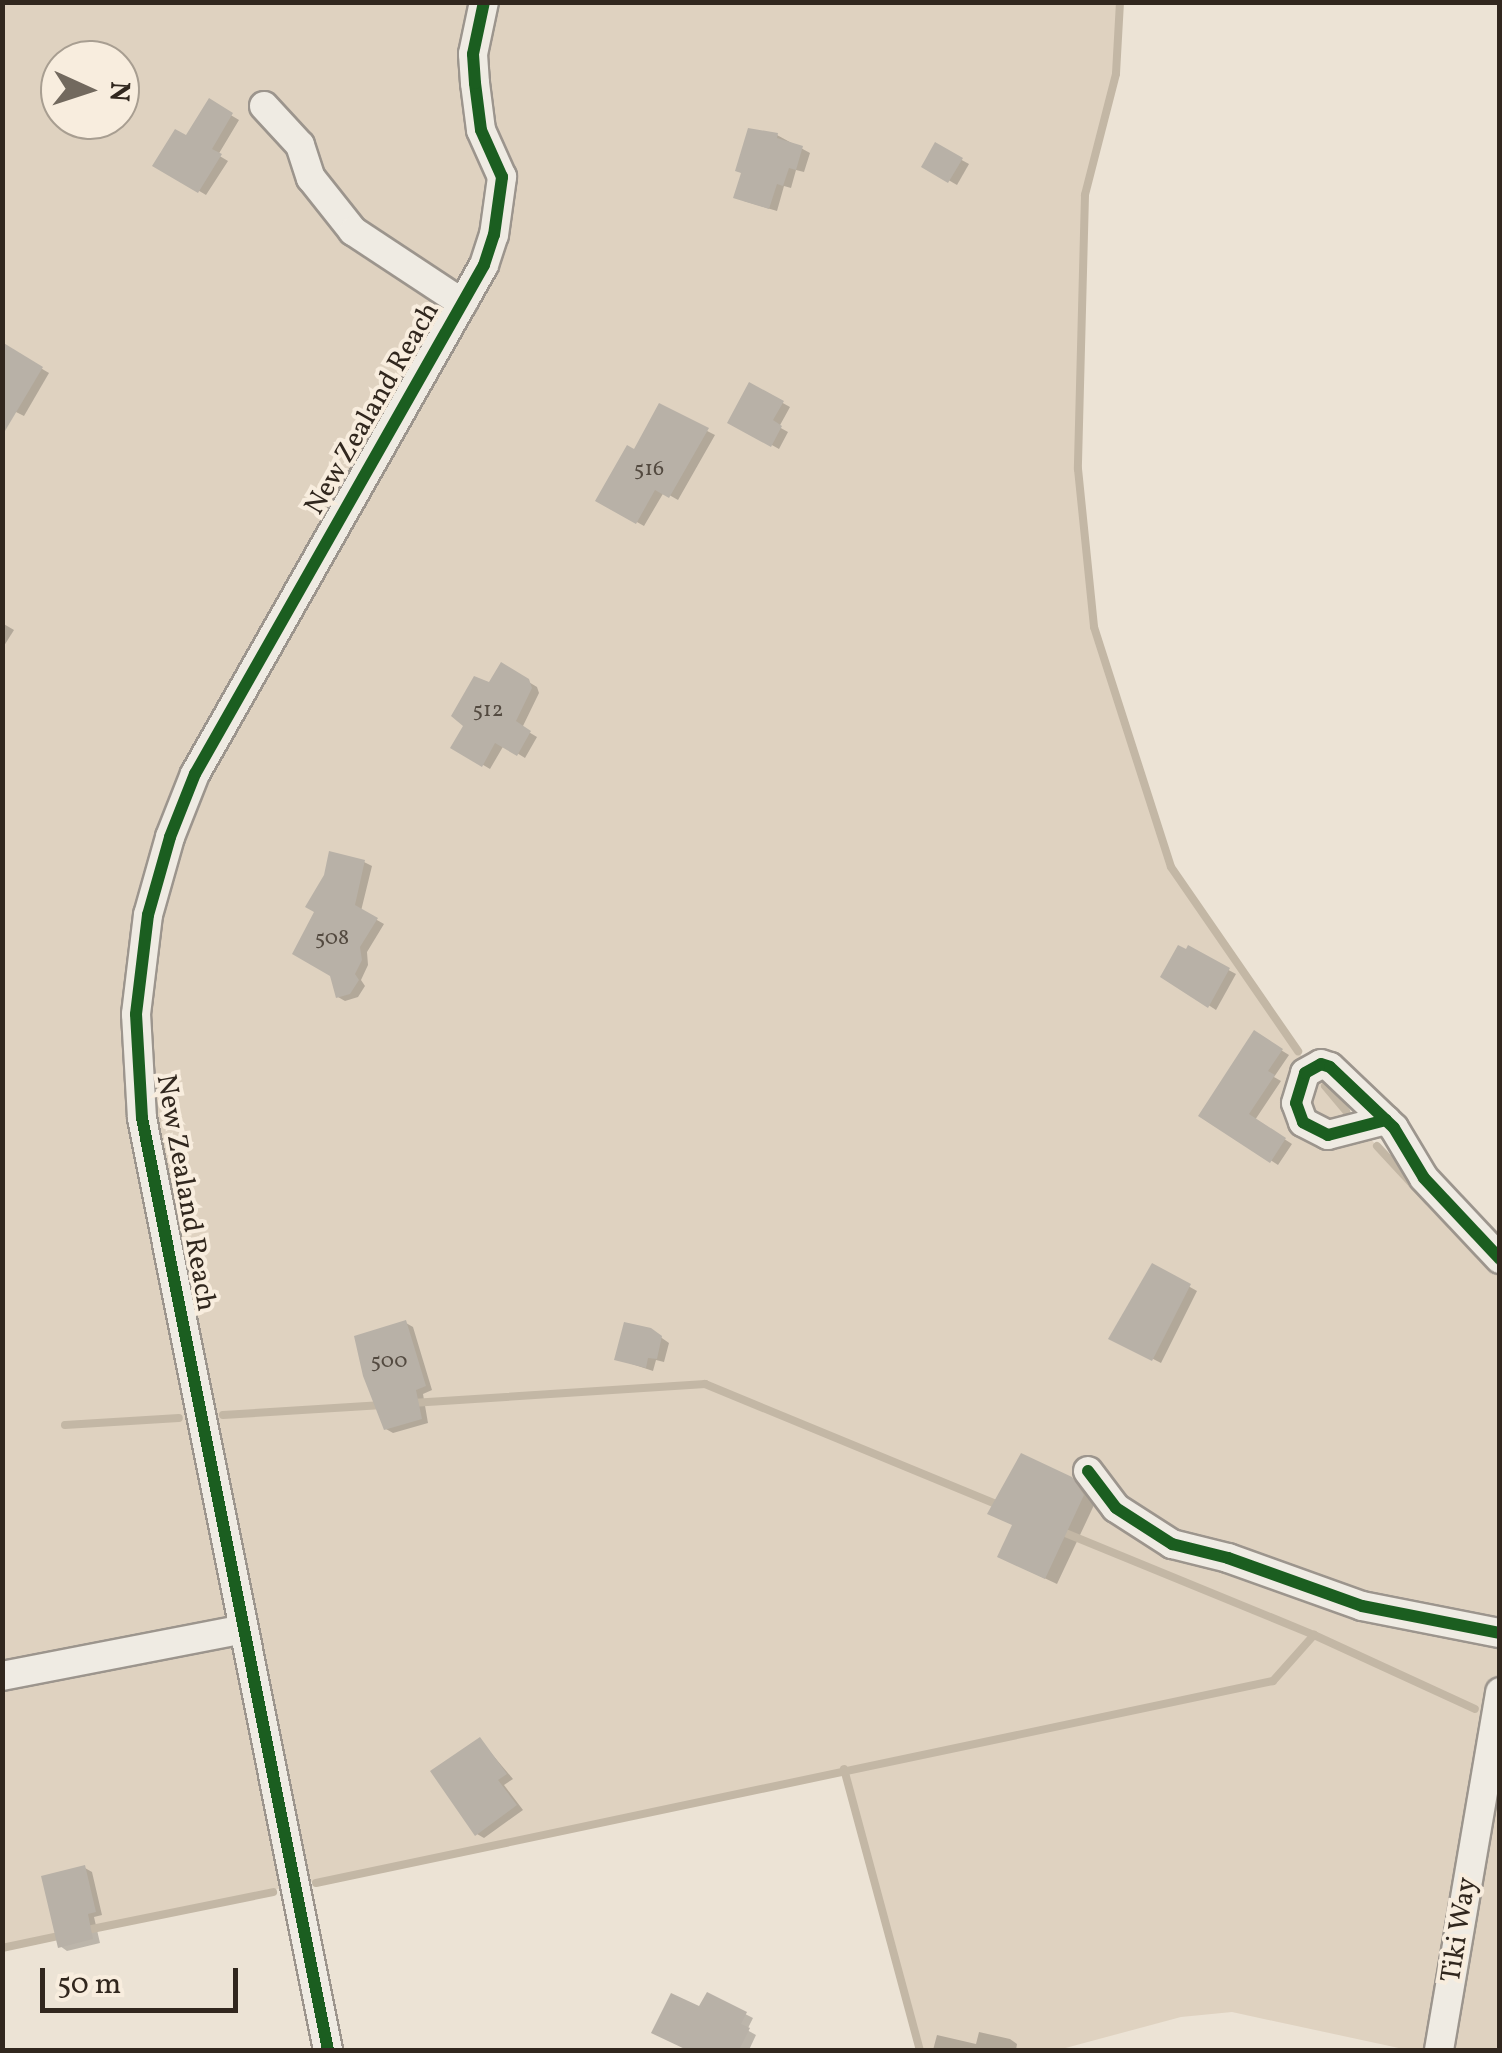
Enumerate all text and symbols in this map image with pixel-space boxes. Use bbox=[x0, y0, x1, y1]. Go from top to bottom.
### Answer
north arrow bbox=[40, 40, 140, 140]
text: N bbox=[98, 80, 138, 103]
street label: New Zealand Reach bbox=[298, 296, 448, 522]
house number: 516 bbox=[634, 457, 664, 483]
house number: 512 bbox=[473, 698, 503, 724]
house number: 508 bbox=[315, 926, 349, 952]
street label: New Zealand Reach bbox=[148, 1072, 222, 1314]
house number: 500 bbox=[370, 1349, 408, 1375]
street label: Tiki Way bbox=[1435, 1874, 1485, 1986]
scale bar bbox=[45, 1948, 242, 2010]
text: 50 m bbox=[57, 1964, 121, 2006]

